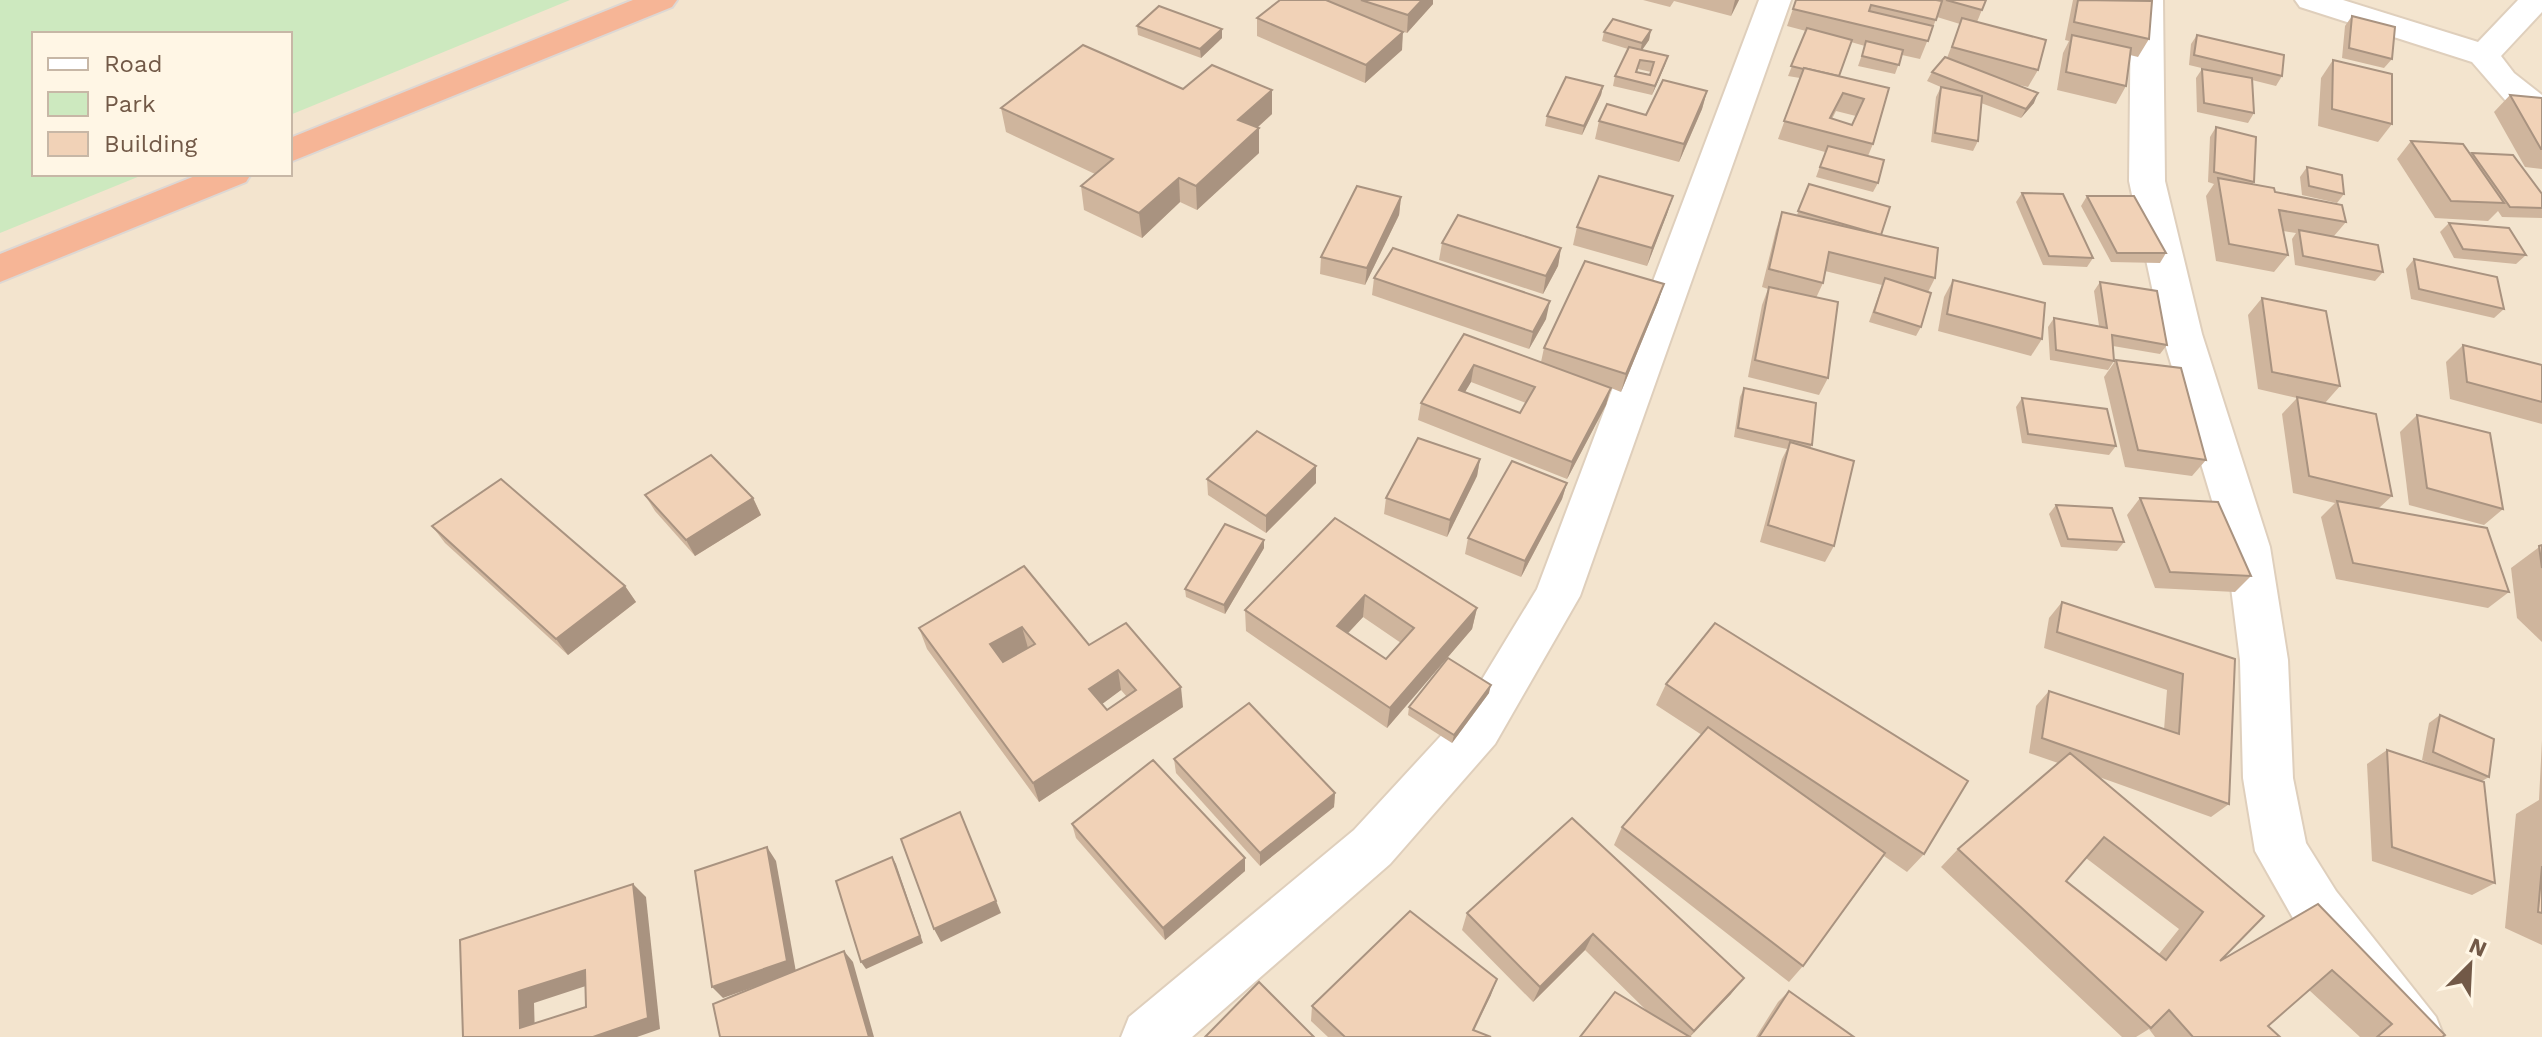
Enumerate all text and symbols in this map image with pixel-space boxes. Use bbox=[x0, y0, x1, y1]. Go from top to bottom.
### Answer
legend bbox=[32, 32, 292, 176]
text: Road bbox=[104, 50, 163, 78]
text: Park bbox=[104, 90, 156, 118]
text: Building bbox=[104, 130, 197, 158]
north arrow bbox=[2430, 925, 2510, 1005]
text: N bbox=[2465, 932, 2490, 962]

